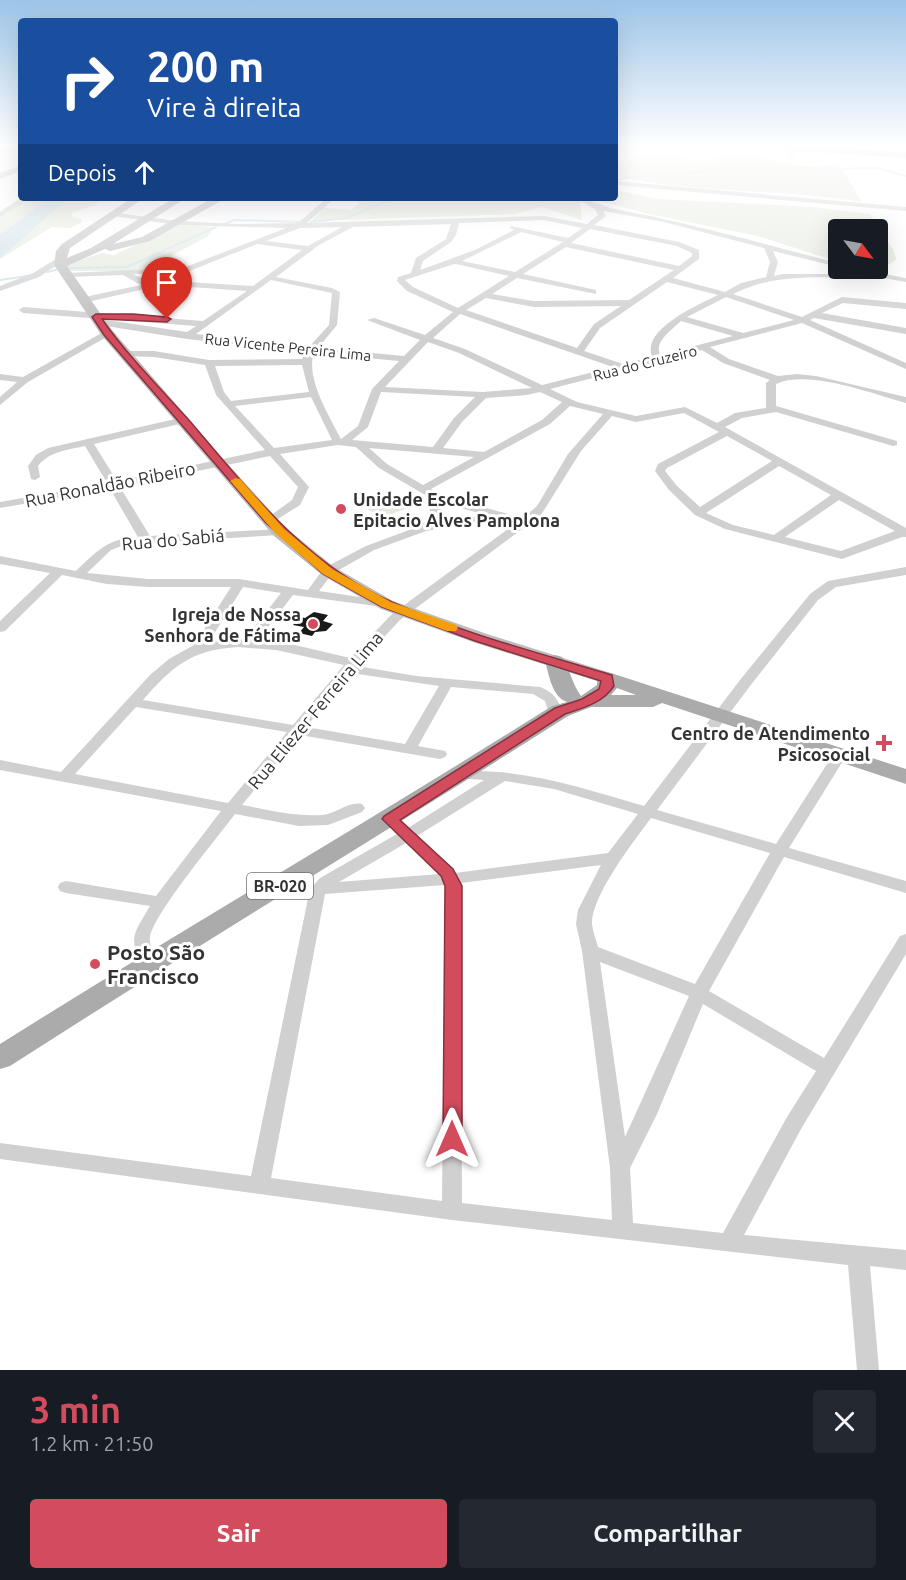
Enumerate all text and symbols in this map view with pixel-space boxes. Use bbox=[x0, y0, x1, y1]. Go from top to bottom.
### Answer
icon: right bbox=[48, 42, 126, 120]
text: 200 m bbox=[147, 43, 264, 90]
text: Vire à direita bbox=[147, 92, 301, 122]
icon: ahead bbox=[128, 156, 161, 189]
text: Depois bbox=[48, 160, 116, 185]
north arrow bbox=[828, 219, 888, 279]
map controls bbox=[828, 219, 888, 279]
pin bbox=[141, 257, 192, 319]
icon: arrive bbox=[150, 266, 183, 299]
street label: Rua Vicente Pereira Lima bbox=[204, 330, 372, 364]
street label: Rua do Cruzeiro bbox=[591, 342, 699, 384]
street label: Rua Ronaldão Ribeiro bbox=[23, 458, 197, 510]
place label: Unidade Escolar Epitacio Alves Pamplona bbox=[353, 489, 560, 530]
marker: Unidade Escolar Epitacio Alves Pamplona bbox=[334, 502, 348, 516]
street label: Rua do Sabiá bbox=[121, 525, 225, 553]
place label: Igreja de Nossa Senhora de Fátima bbox=[144, 604, 301, 645]
marker: Igreja de Nossa Senhora de Fátima bbox=[306, 617, 320, 631]
street label: Rua Eliezer Ferreira Lima bbox=[243, 627, 387, 793]
place label: Centro de Atendimento Psicosocial bbox=[671, 723, 871, 764]
marker: Centro de Atendimento Psicosocial bbox=[875, 734, 893, 752]
road number: BR-020 bbox=[247, 873, 313, 899]
place label: Posto São Francisco bbox=[107, 940, 205, 988]
marker: Posto São Francisco bbox=[88, 957, 102, 971]
position arrow bbox=[420, 1107, 484, 1171]
text: 3 min bbox=[30, 1389, 121, 1430]
button: close bbox=[813, 1390, 876, 1453]
text: 1.2 km · 21:50 bbox=[30, 1432, 154, 1455]
button: Sair bbox=[30, 1499, 447, 1568]
button: Compartilhar bbox=[459, 1499, 876, 1568]

